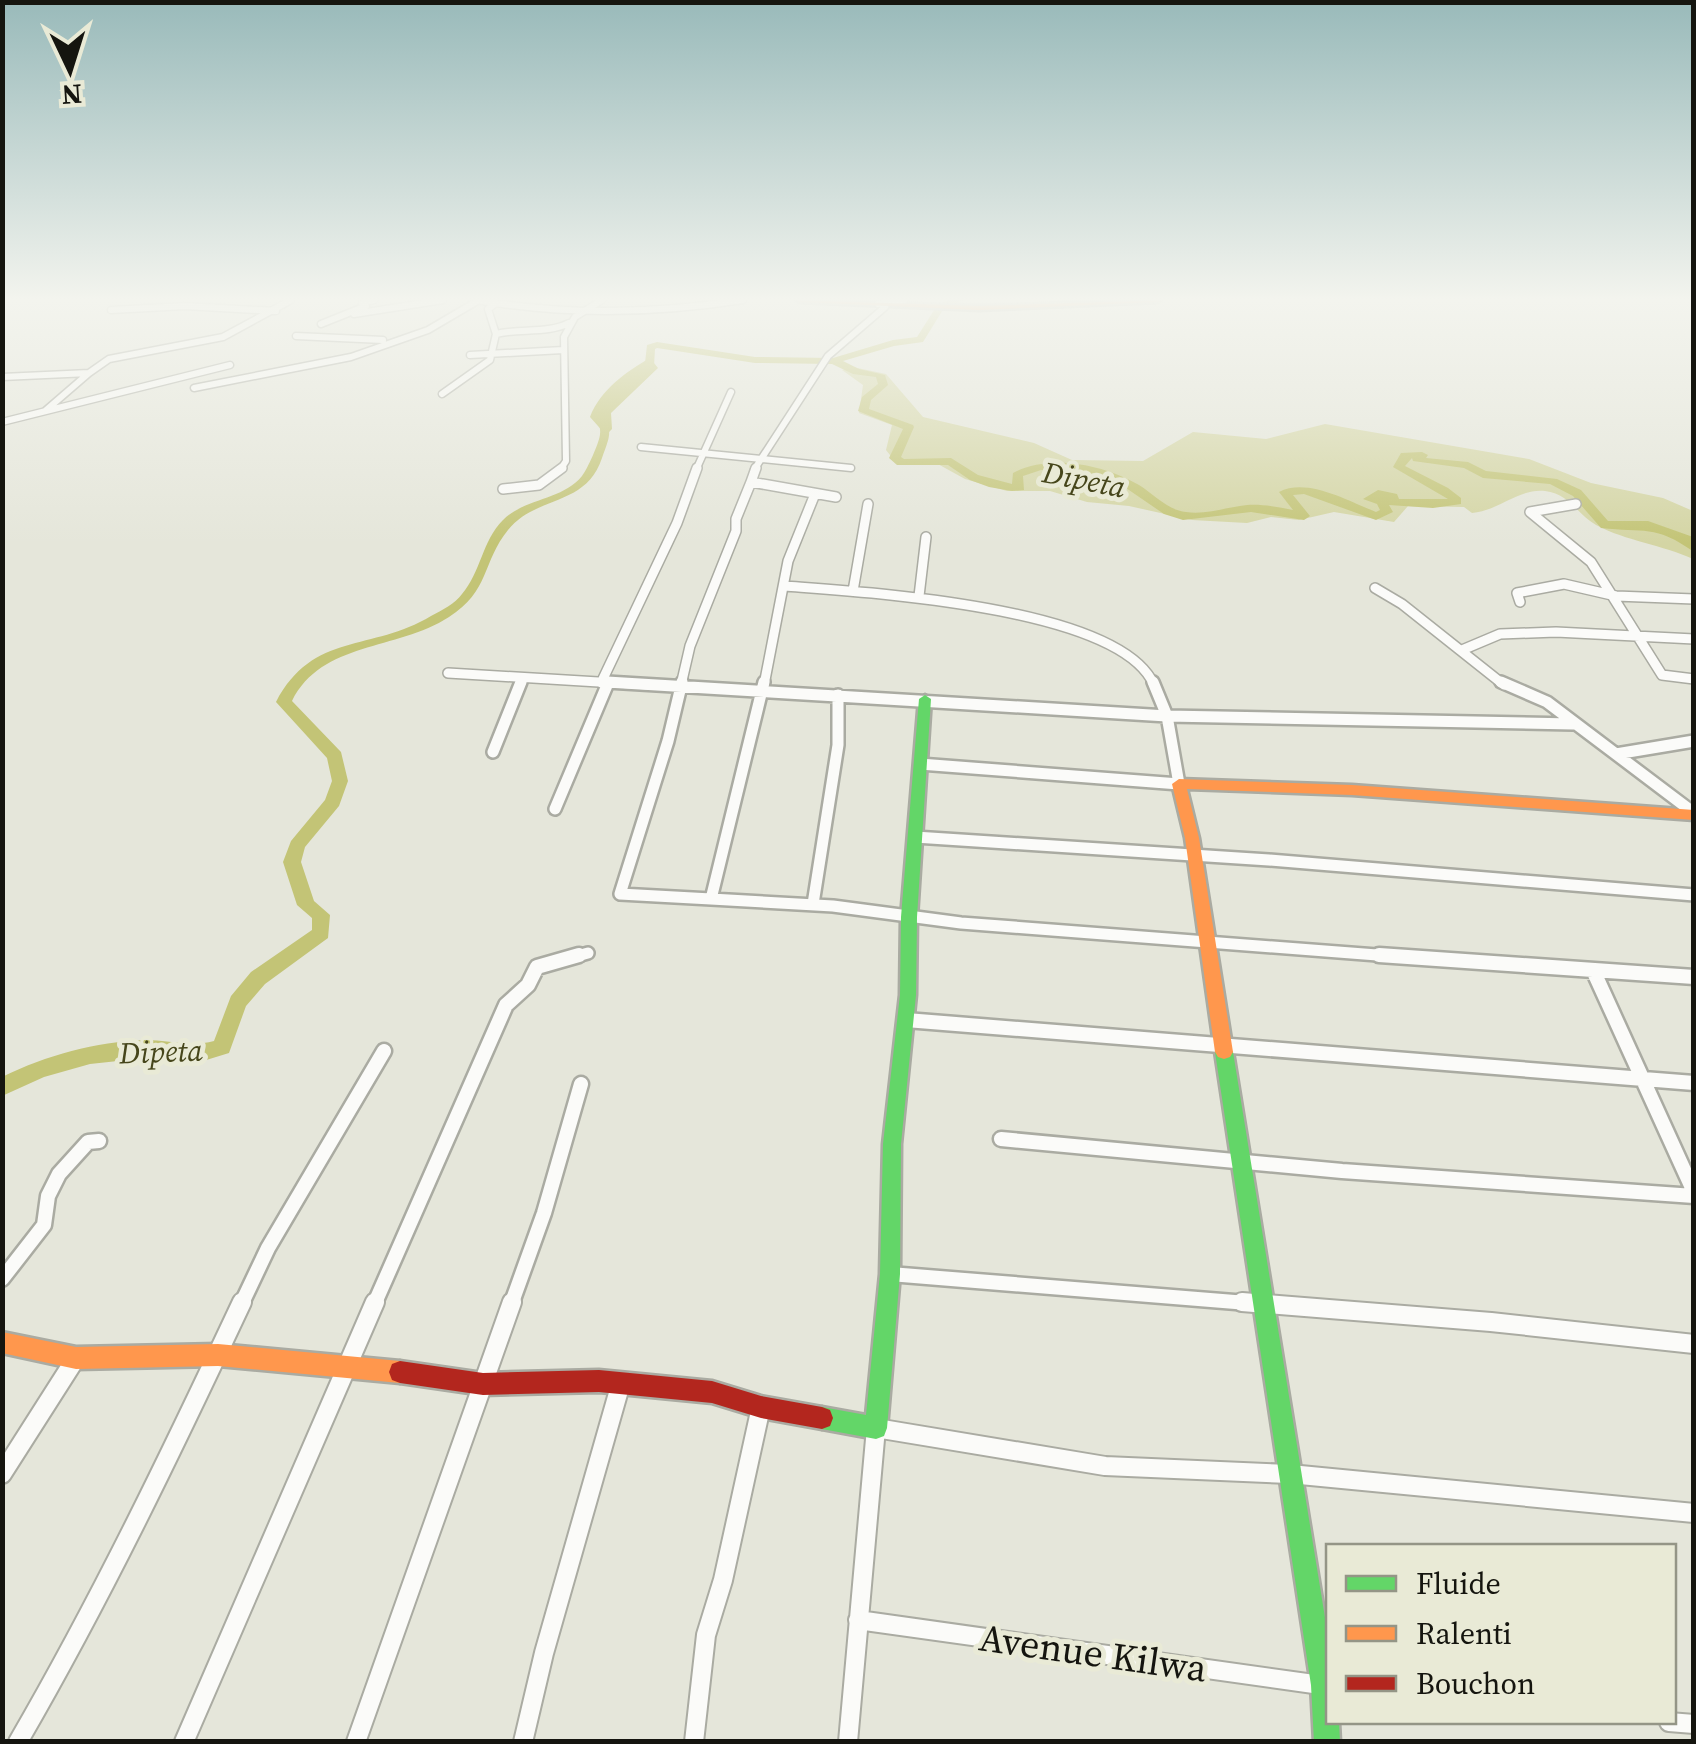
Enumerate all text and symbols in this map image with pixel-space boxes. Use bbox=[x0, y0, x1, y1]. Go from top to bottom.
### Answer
north arrow bbox=[20, 20, 120, 120]
text: N bbox=[60, 75, 83, 115]
water label: Dipeta bbox=[1038, 451, 1129, 508]
water label: Dipeta bbox=[117, 1030, 204, 1073]
legend bbox=[1326, 1544, 1676, 1724]
text: Fluide bbox=[1416, 1563, 1501, 1604]
street label: Avenue Kilwa bbox=[976, 1611, 1211, 1695]
text: Ralenti bbox=[1416, 1613, 1512, 1654]
text: Bouchon bbox=[1416, 1663, 1535, 1704]

